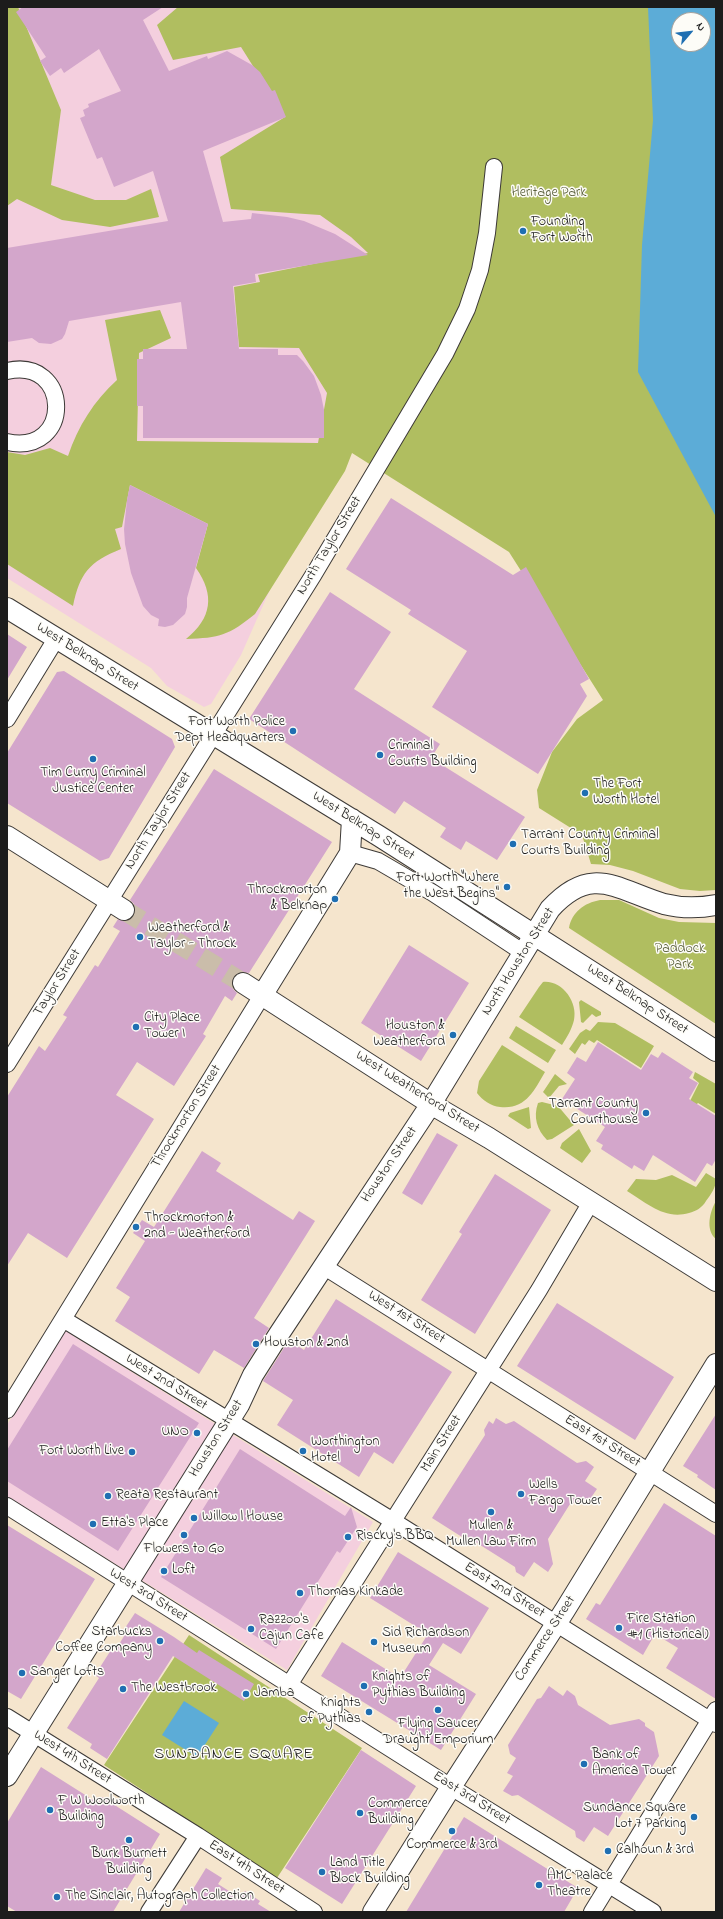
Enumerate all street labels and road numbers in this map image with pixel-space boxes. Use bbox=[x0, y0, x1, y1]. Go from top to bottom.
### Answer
street label: North Taylor Street bbox=[294, 494, 366, 598]
street label: West Belknap Street bbox=[33, 620, 141, 696]
street label: North Taylor Street bbox=[122, 769, 196, 873]
street label: West Belknap Street bbox=[309, 789, 417, 865]
street label: North Houston Street bbox=[479, 905, 559, 1019]
street label: Taylor Street bbox=[31, 946, 85, 1020]
street label: West Belknap Street bbox=[583, 961, 691, 1039]
street label: West Weatherford Street bbox=[352, 1048, 482, 1138]
street label: Throckmorton Street bbox=[148, 1062, 226, 1172]
street label: Houston Street bbox=[358, 1124, 422, 1206]
street label: West 1st Street bbox=[364, 1288, 448, 1348]
street label: West 2nd Street bbox=[122, 1351, 210, 1415]
street label: Houston Street bbox=[187, 1397, 247, 1481]
street label: Main Street bbox=[418, 1412, 466, 1476]
street label: East 1st Street bbox=[561, 1412, 643, 1472]
street label: East 2nd Street bbox=[461, 1560, 547, 1622]
street label: West 3rd Street bbox=[106, 1565, 190, 1627]
street label: Commerce Street bbox=[512, 1593, 580, 1685]
street label: West 4th Street bbox=[30, 1727, 114, 1789]
street label: East 3rd Street bbox=[429, 1769, 513, 1829]
street label: East 4th Street bbox=[205, 1837, 287, 1899]

